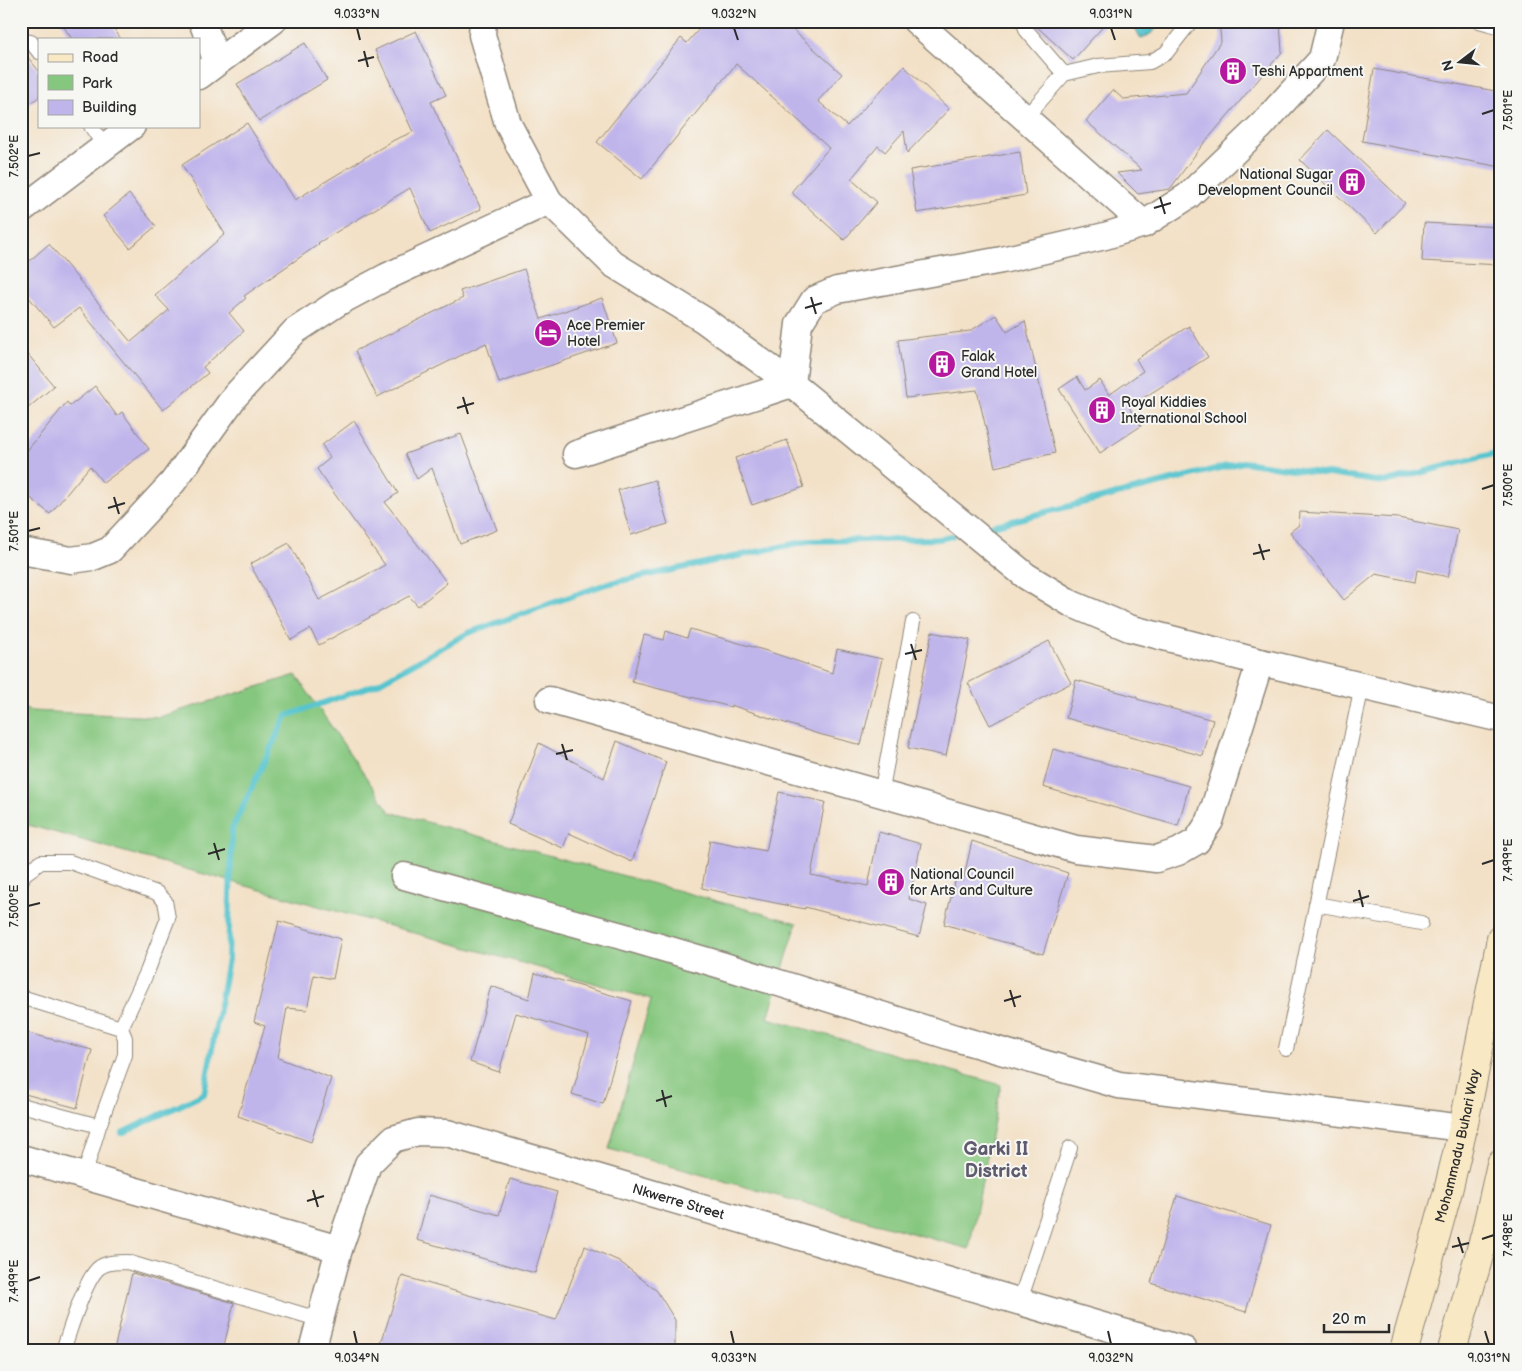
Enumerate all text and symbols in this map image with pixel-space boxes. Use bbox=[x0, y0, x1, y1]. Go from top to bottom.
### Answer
text: 9.033°N bbox=[334, 7, 380, 22]
text: 9.032°N bbox=[712, 7, 756, 22]
text: 9.031°N bbox=[1090, 7, 1132, 22]
legend bbox=[38, 38, 200, 128]
north arrow bbox=[1434, 38, 1484, 88]
text: Road bbox=[82, 48, 118, 67]
building icon: Teshi Appartment bbox=[1218, 56, 1248, 86]
text: N bbox=[1438, 58, 1458, 73]
place label: Teshi Appartment bbox=[1252, 63, 1364, 80]
text: Park bbox=[82, 74, 113, 93]
text: 7.501°E bbox=[1501, 90, 1516, 130]
text: Building bbox=[82, 98, 137, 117]
text: 7.502°E bbox=[7, 135, 22, 177]
place label: National Sugar Development Council bbox=[1198, 166, 1334, 199]
building icon: National Sugar Development Council bbox=[1337, 167, 1367, 197]
place label: Ace Premier Hotel bbox=[567, 317, 646, 350]
hotel icon: Ace Premier Hotel bbox=[533, 318, 563, 348]
place label: Falak Grand Hotel bbox=[961, 348, 1037, 381]
building icon: Falak Grand Hotel bbox=[927, 349, 957, 379]
place label: Royal Kiddies International School bbox=[1121, 394, 1247, 427]
building icon: Royal Kiddies International School bbox=[1087, 395, 1117, 425]
text: 7.500°E bbox=[1501, 464, 1516, 506]
text: 7.501°E bbox=[7, 511, 22, 551]
text: 7.499°E bbox=[1501, 838, 1516, 881]
place label: National Council for Arts and Culture bbox=[910, 866, 1033, 899]
building icon: National Council for Arts and Culture bbox=[876, 867, 906, 897]
text: 7.500°E bbox=[7, 885, 22, 927]
street label: Mohammadu Buhari Way bbox=[1431, 1067, 1483, 1225]
district label: Garki II District bbox=[963, 1138, 1029, 1183]
street label: Nkwerre Street bbox=[630, 1180, 727, 1223]
text: 7.498°E bbox=[1501, 1213, 1516, 1256]
text: 7.499°E bbox=[7, 1259, 22, 1302]
scale bar bbox=[1324, 1301, 1390, 1333]
text: 20 m bbox=[1332, 1310, 1366, 1329]
text: 9.034°N bbox=[334, 1351, 380, 1366]
text: 9.033°N bbox=[711, 1351, 757, 1366]
text: 9.032°N bbox=[1089, 1351, 1133, 1366]
text: 9.031°N bbox=[1468, 1351, 1510, 1366]

